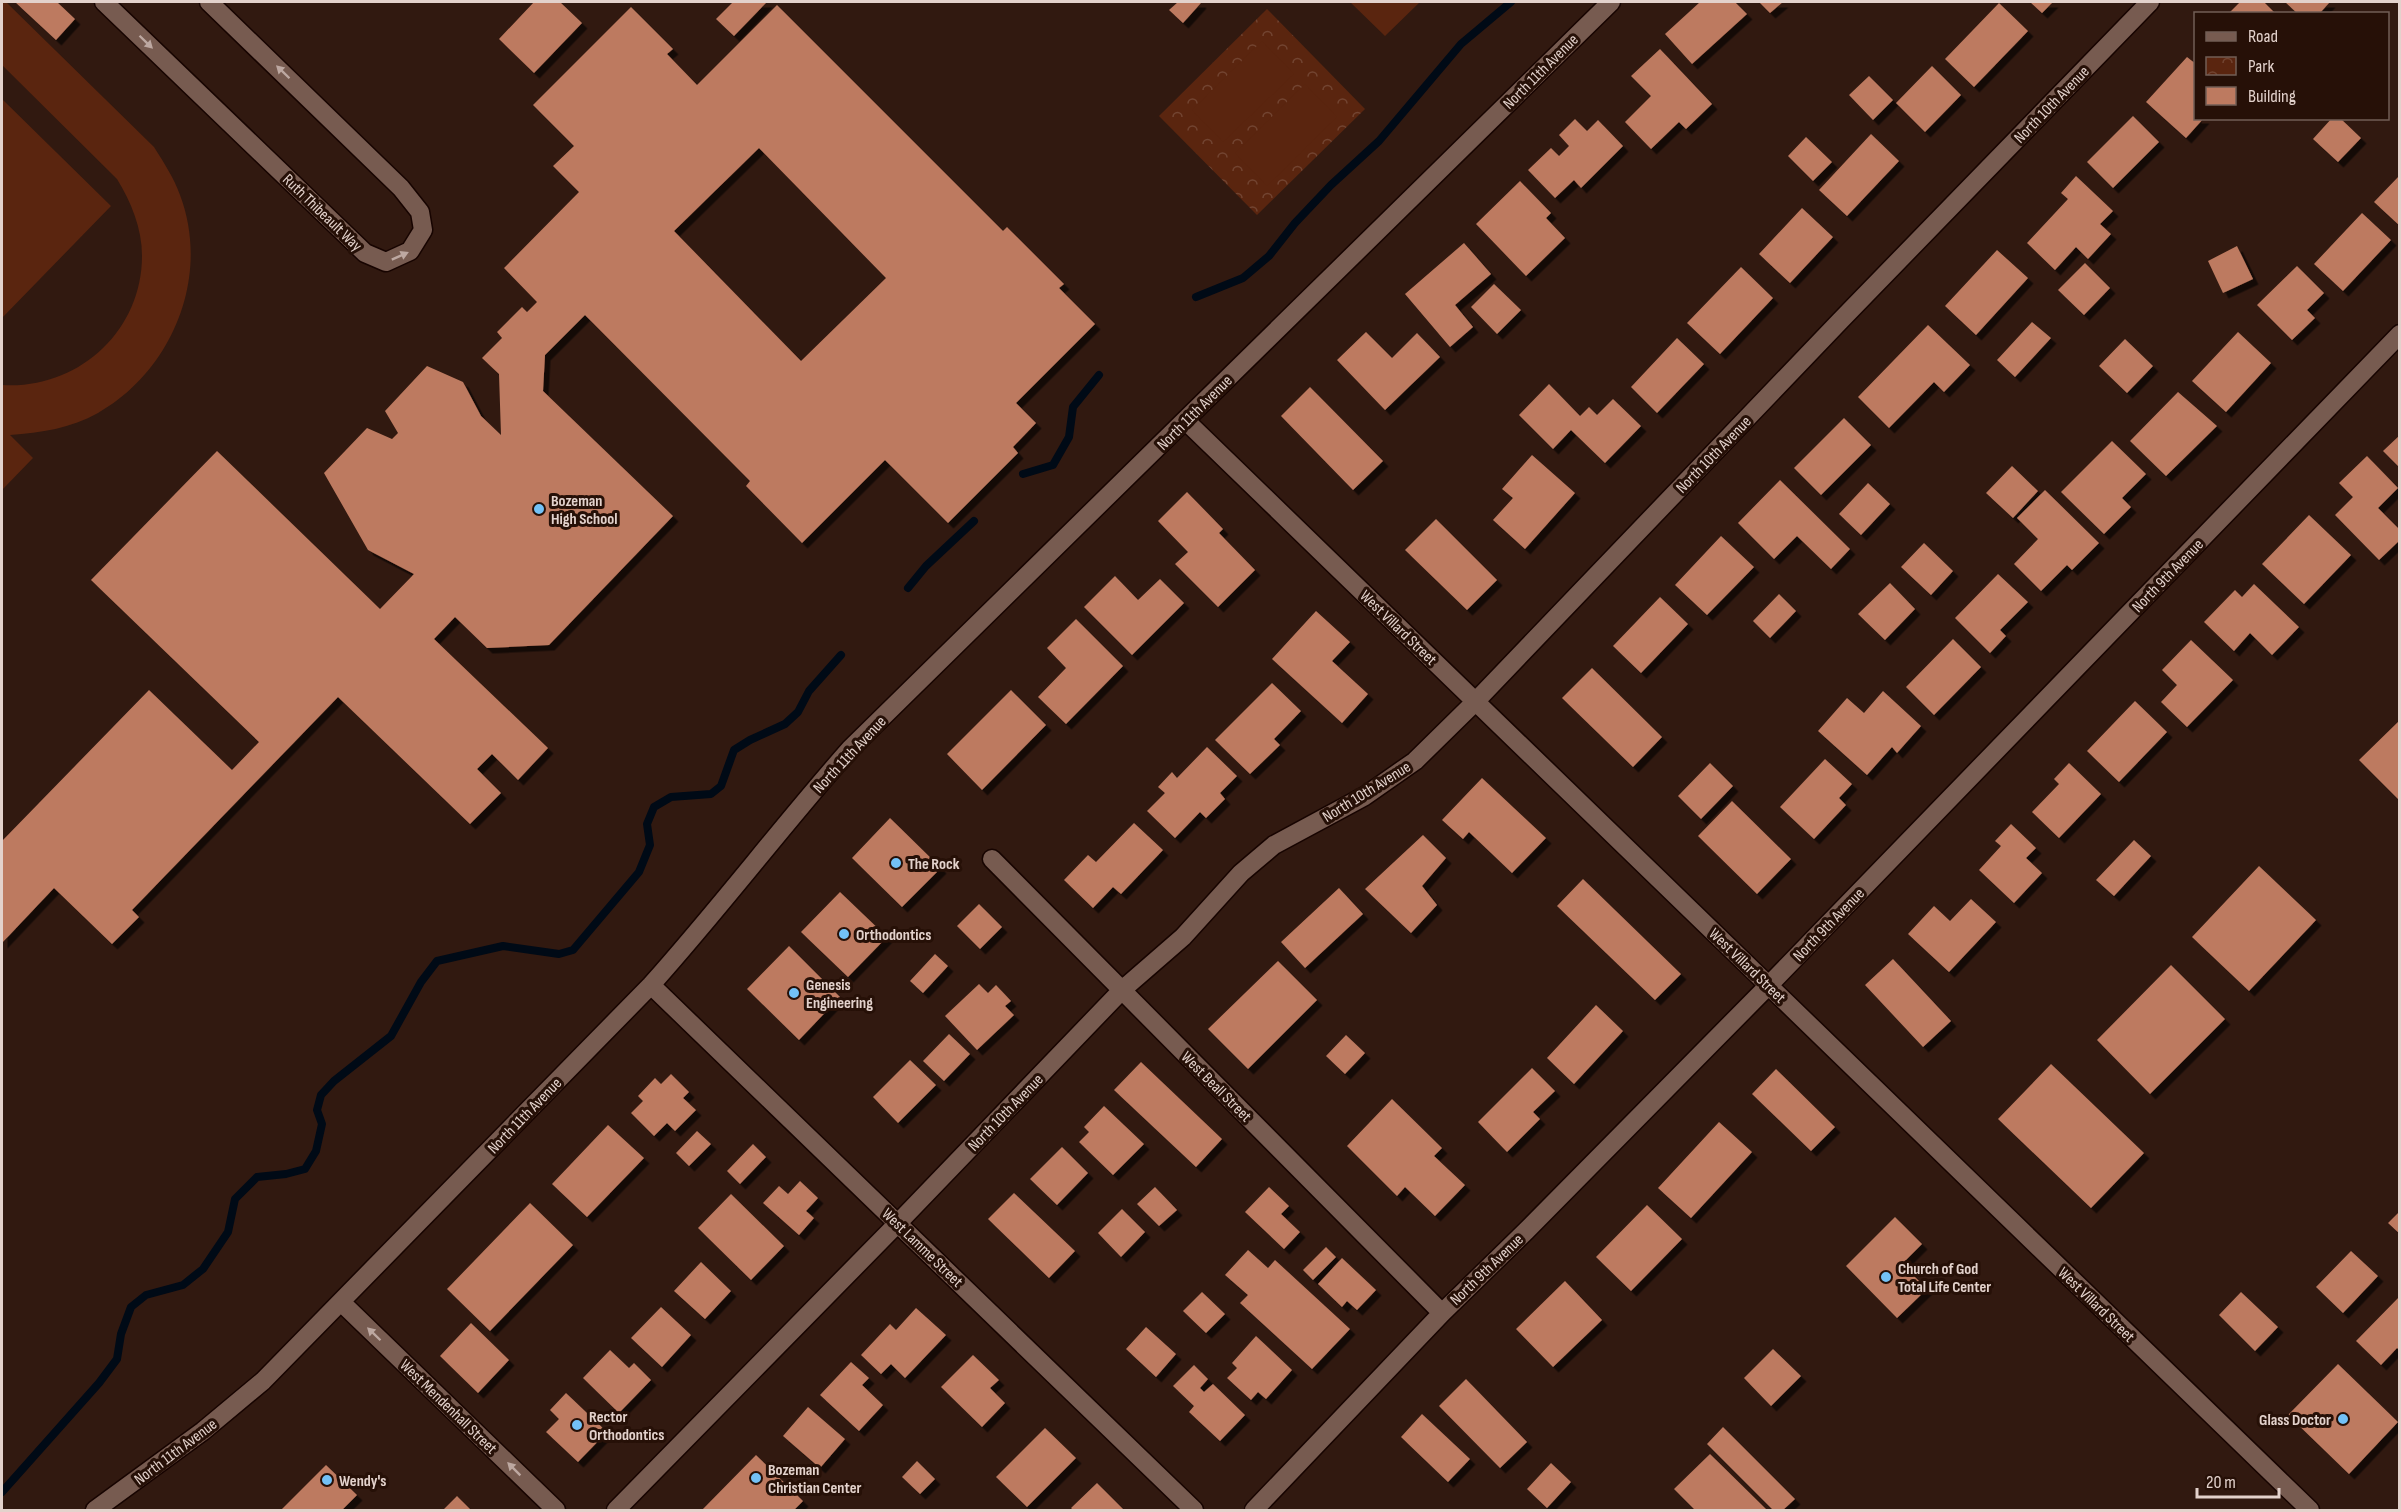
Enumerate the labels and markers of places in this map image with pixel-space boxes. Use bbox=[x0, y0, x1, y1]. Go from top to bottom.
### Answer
place label: Bozeman High School bbox=[551, 492, 617, 529]
marker: Bozeman High School bbox=[532, 502, 546, 516]
place label: The Rock bbox=[908, 855, 960, 874]
marker: The Rock bbox=[889, 856, 903, 870]
place label: Orthodontics bbox=[856, 926, 931, 945]
marker: Orthodontics bbox=[837, 927, 851, 941]
place label: Genesis Engineering bbox=[806, 976, 873, 1013]
marker: Genesis Engineering bbox=[787, 986, 801, 1000]
place label: Church of God Total Life Center bbox=[1898, 1260, 1991, 1297]
marker: Church of God Total Life Center bbox=[1879, 1270, 1893, 1284]
place label: Rector Orthodontics bbox=[589, 1408, 664, 1445]
place label: Glass Doctor bbox=[2259, 1411, 2331, 1430]
marker: Glass Doctor bbox=[2336, 1412, 2350, 1426]
marker: Rector Orthodontics bbox=[570, 1418, 584, 1432]
place label: Bozeman Christian Center bbox=[768, 1461, 862, 1498]
marker: Bozeman Christian Center bbox=[749, 1471, 763, 1485]
place label: Wendy's bbox=[339, 1472, 386, 1491]
marker: Wendy's bbox=[320, 1473, 334, 1487]

